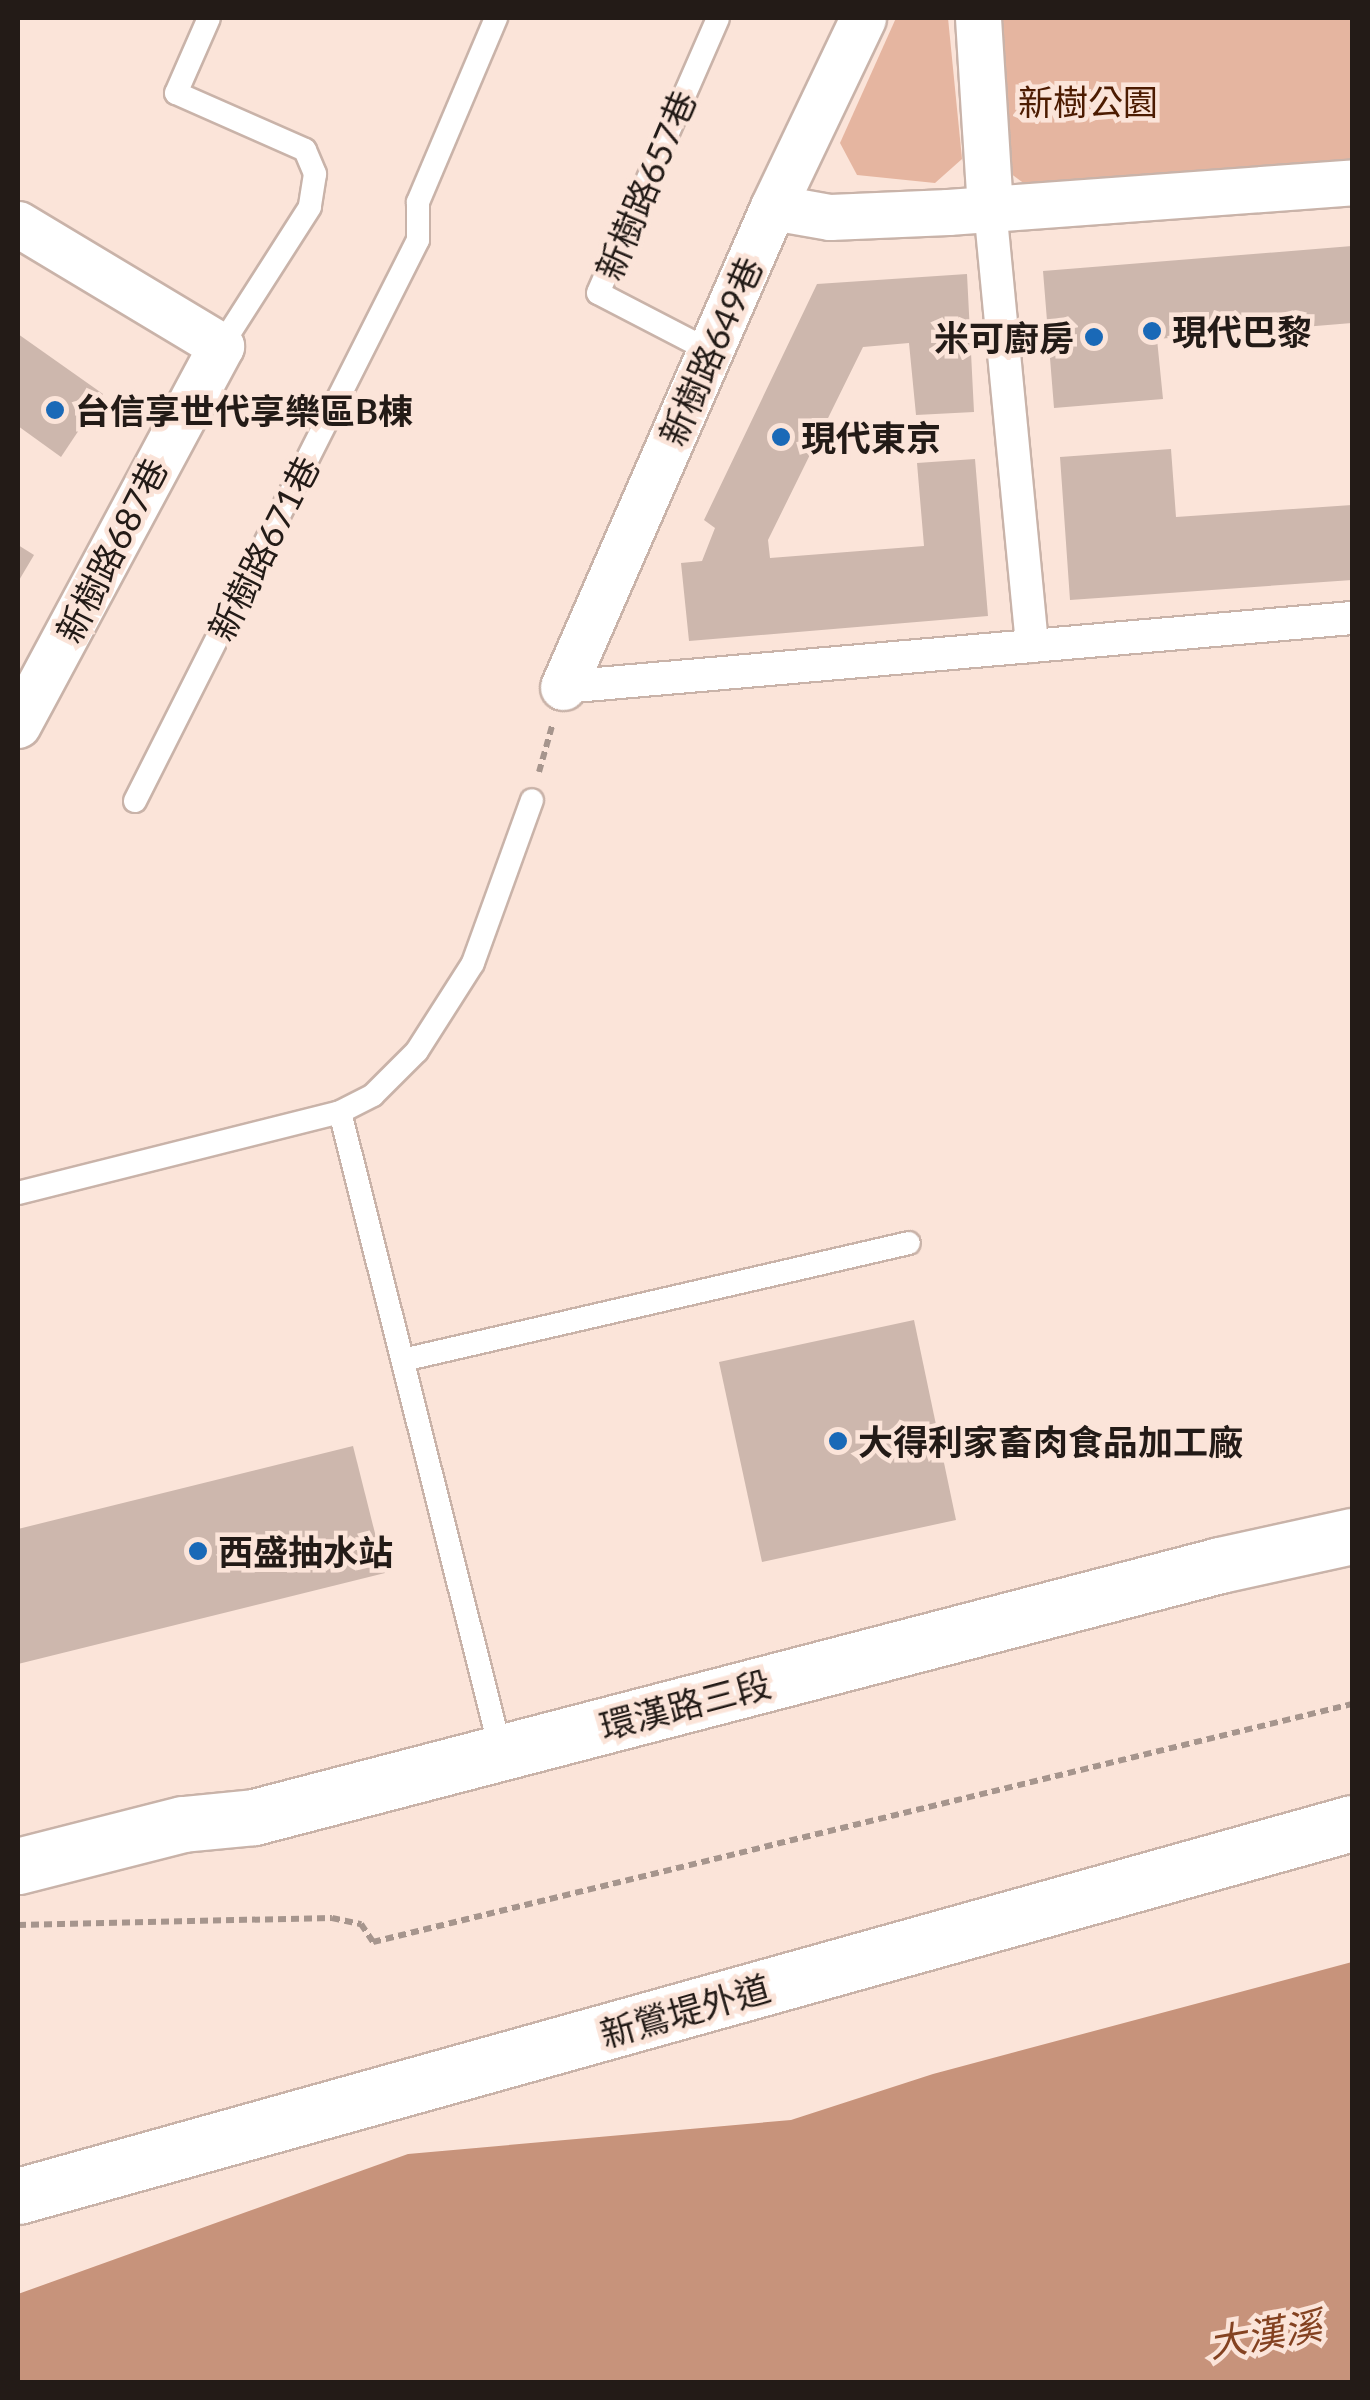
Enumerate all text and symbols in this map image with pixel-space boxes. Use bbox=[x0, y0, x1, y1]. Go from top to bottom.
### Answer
park label: 新樹公園 bbox=[1018, 80, 1158, 122]
street label: 新樹路657巷 bbox=[586, 84, 704, 286]
street label: 新樹路649巷 bbox=[650, 251, 770, 451]
place label: 現代巴黎 bbox=[1172, 310, 1312, 352]
place label: 米可廚房 bbox=[934, 316, 1074, 358]
marker: 現代巴黎 bbox=[1141, 320, 1163, 342]
marker: 米可廚房 bbox=[1083, 326, 1105, 348]
place label: 台信享世代享樂區B棟 bbox=[75, 389, 413, 431]
marker: 台信享世代享樂區B棟 bbox=[44, 399, 66, 421]
place label: 現代東京 bbox=[801, 416, 941, 458]
marker: 現代東京 bbox=[770, 426, 792, 448]
street label: 新樹路671巷 bbox=[199, 449, 327, 647]
street label: 新樹路687巷 bbox=[47, 451, 175, 649]
place label: 大得利家畜肉食品加工廠 bbox=[858, 1420, 1243, 1462]
marker: 大得利家畜肉食品加工廠 bbox=[827, 1430, 849, 1452]
place label: 西盛抽水站 bbox=[218, 1530, 393, 1572]
marker: 西盛抽水站 bbox=[187, 1540, 209, 1562]
street label: 環漢路三段 bbox=[595, 1661, 775, 1747]
street label: 新鶯堤外道 bbox=[595, 1966, 775, 2054]
water label: 大漢溪 bbox=[1205, 2302, 1325, 2366]

